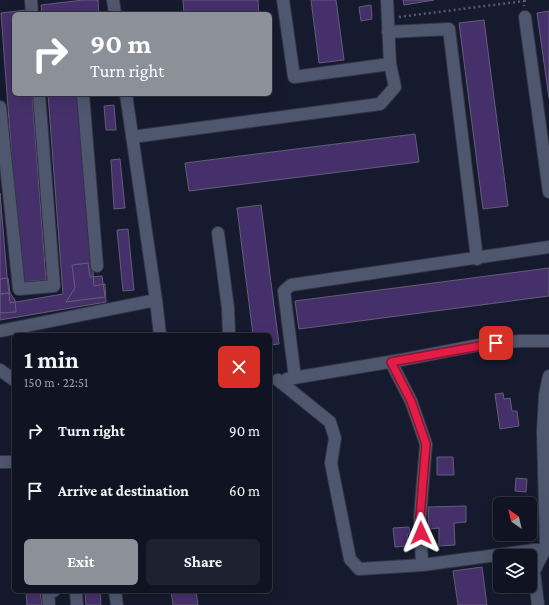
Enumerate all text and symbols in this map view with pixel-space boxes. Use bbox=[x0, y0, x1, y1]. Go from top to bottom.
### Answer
icon: right bbox=[24, 28, 76, 80]
text: 90 m bbox=[90, 28, 151, 59]
text: Turn right bbox=[90, 61, 164, 81]
pin bbox=[479, 326, 513, 360]
icon: arrive bbox=[485, 332, 507, 354]
text: 1 min bbox=[24, 346, 79, 373]
button: close bbox=[218, 346, 260, 388]
text: 150 m · 22:51 bbox=[24, 375, 88, 390]
icon: right bbox=[24, 420, 46, 442]
text: Turn right bbox=[58, 423, 125, 439]
text: 90 m bbox=[229, 423, 260, 439]
icon: arrive bbox=[24, 480, 46, 502]
text: Arrive at destination bbox=[58, 483, 189, 499]
text: 60 m bbox=[229, 483, 260, 499]
north arrow bbox=[493, 497, 537, 541]
map controls bbox=[493, 497, 537, 593]
position arrow bbox=[400, 512, 442, 554]
button: Exit bbox=[24, 539, 138, 585]
button: Share bbox=[146, 539, 260, 585]
button: layers bbox=[493, 549, 537, 593]

